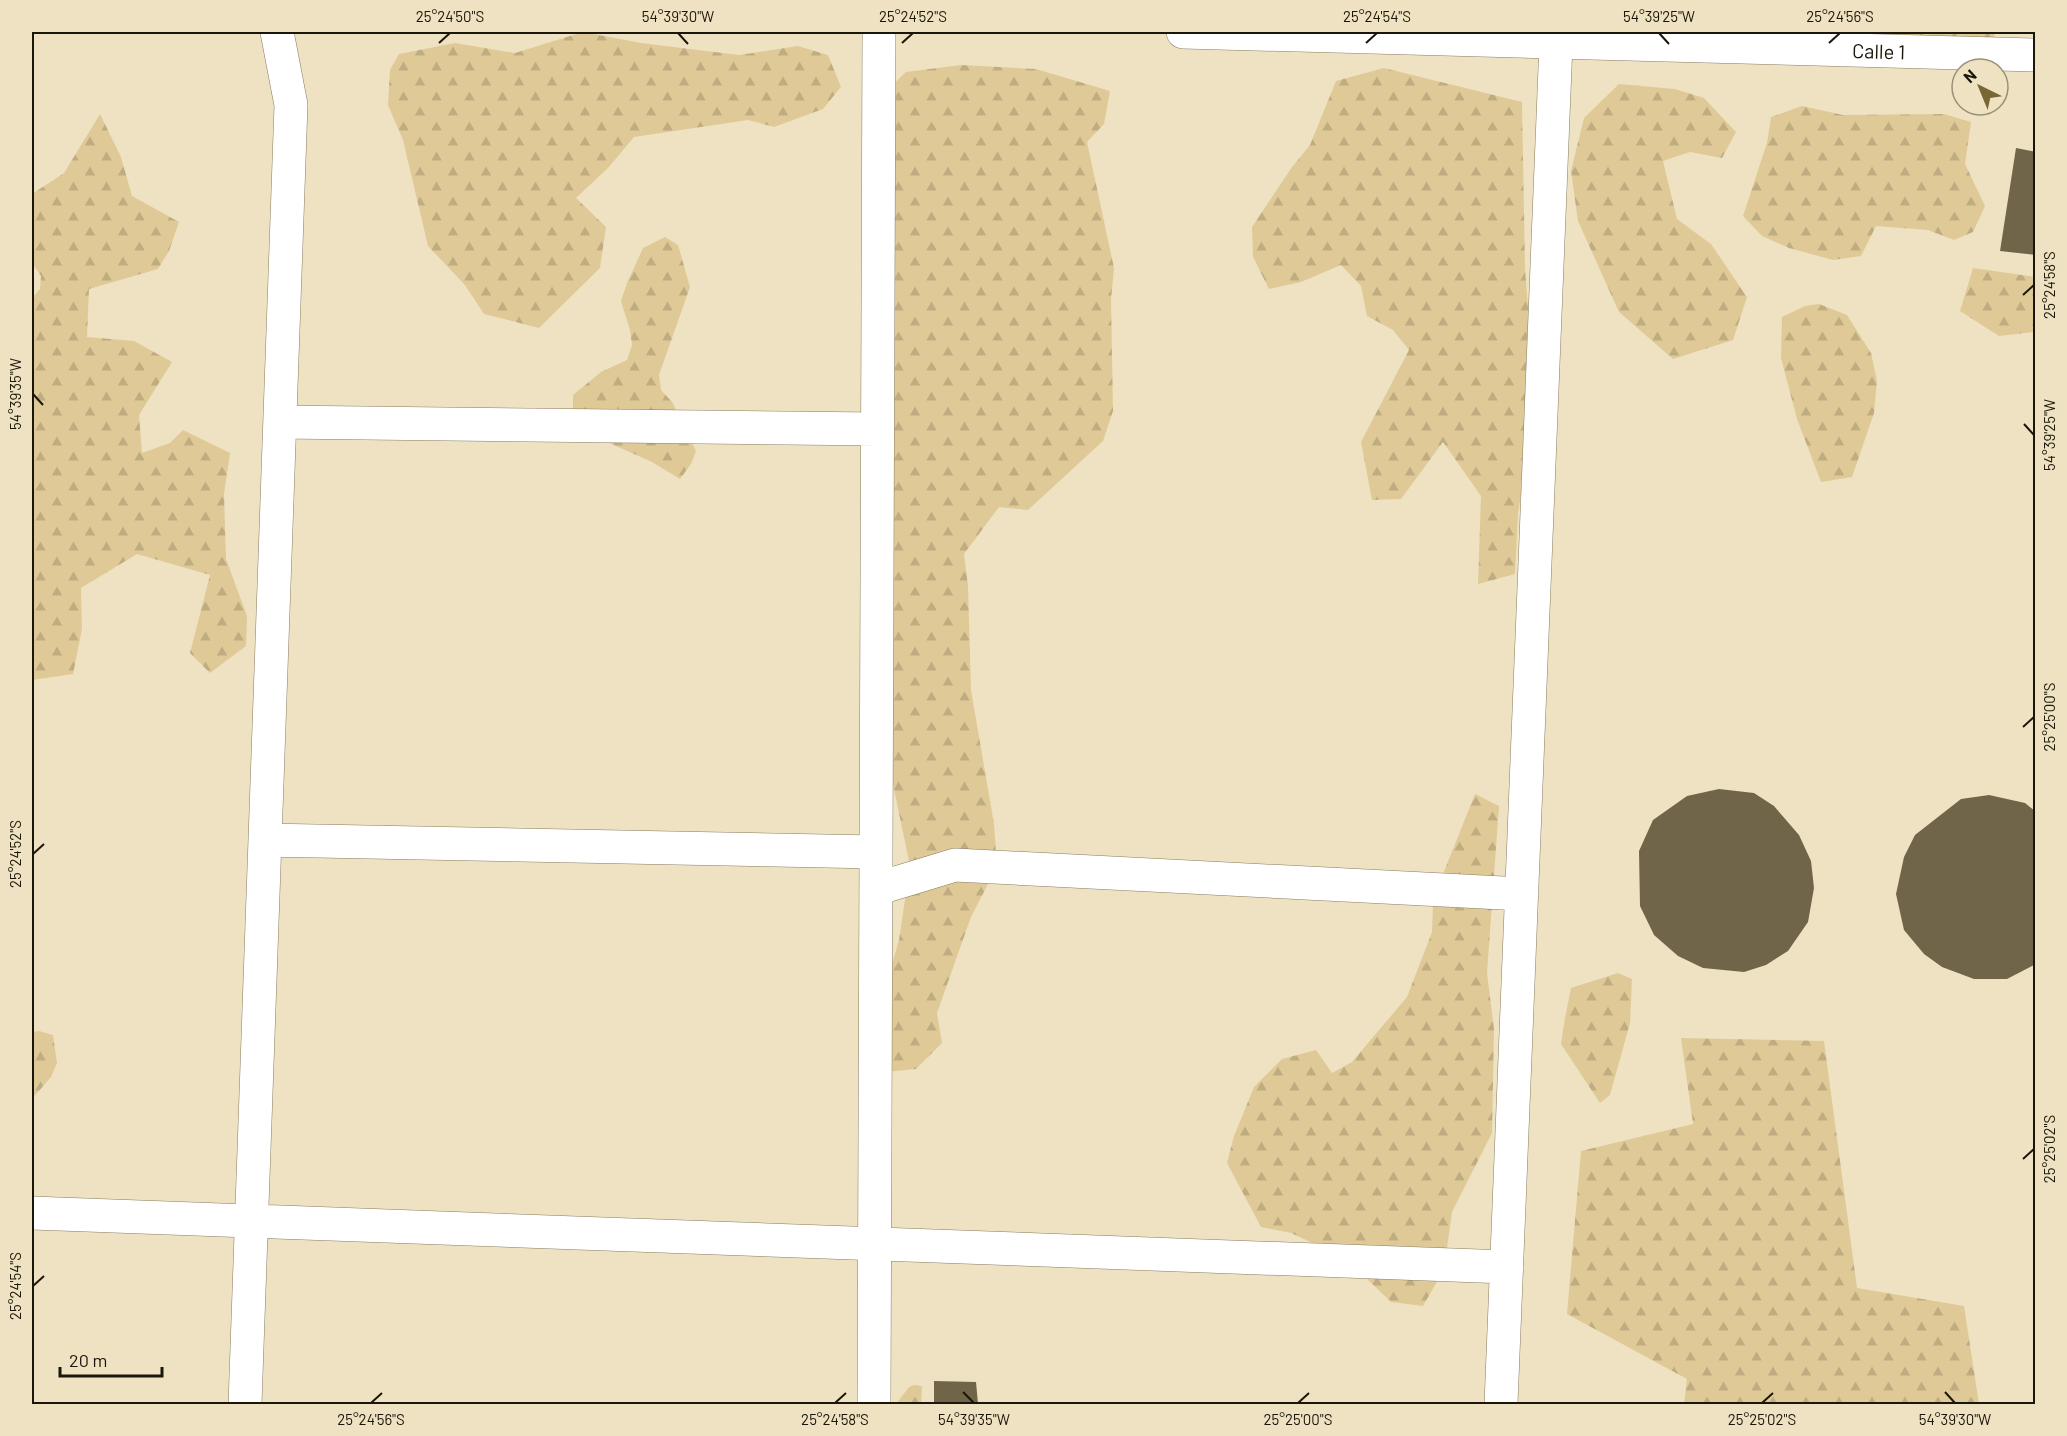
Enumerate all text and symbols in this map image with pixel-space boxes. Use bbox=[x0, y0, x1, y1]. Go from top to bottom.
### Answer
text: 25°24'50"S bbox=[416, 7, 484, 25]
text: 54°39'30"W bbox=[642, 7, 714, 25]
text: 25°24'52"S bbox=[879, 7, 947, 25]
text: 25°24'54"S bbox=[1343, 7, 1411, 25]
text: 54°39'25"W bbox=[1623, 7, 1695, 25]
text: 25°24'56"S bbox=[1806, 7, 1874, 25]
street label: Calle 1 bbox=[1852, 38, 1906, 63]
north arrow bbox=[1950, 57, 2010, 117]
text: N bbox=[1959, 65, 1980, 86]
text: 25°24'58"S bbox=[2040, 251, 2058, 319]
text: 54°39'35"W bbox=[6, 358, 24, 430]
text: 54°39'25"W bbox=[2040, 399, 2058, 471]
text: 25°25'00"S bbox=[2040, 683, 2058, 751]
text: 25°24'52"S bbox=[6, 820, 24, 888]
text: 25°25'02"S bbox=[2040, 1115, 2058, 1183]
text: 25°24'54"S bbox=[6, 1252, 24, 1320]
scale bar bbox=[60, 1340, 162, 1378]
text: 20 m bbox=[69, 1349, 107, 1371]
text: 25°24'56"S bbox=[337, 1410, 405, 1428]
text: 25°24'58"S bbox=[801, 1410, 869, 1428]
text: 54°39'35"W bbox=[938, 1410, 1010, 1428]
text: 25°25'00"S bbox=[1264, 1410, 1332, 1428]
text: 25°25'02"S bbox=[1728, 1410, 1796, 1428]
text: 54°39'30"W bbox=[1919, 1410, 1991, 1428]

